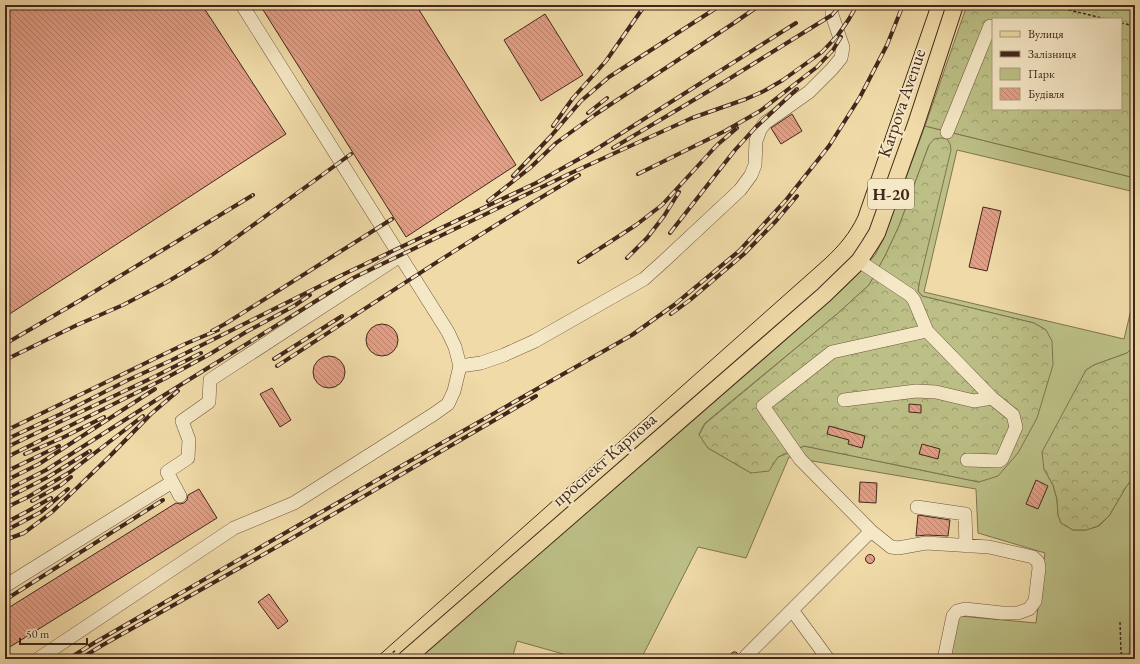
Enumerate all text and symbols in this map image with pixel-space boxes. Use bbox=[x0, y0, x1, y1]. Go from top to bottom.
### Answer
legend bbox=[992, 18, 1122, 110]
text: Вулиця bbox=[1028, 26, 1064, 42]
street label: Karpova Avenue bbox=[872, 46, 930, 160]
text: Залізниця bbox=[1028, 46, 1077, 62]
text: Парк bbox=[1028, 66, 1055, 82]
text: Будівля bbox=[1028, 86, 1065, 102]
road number: Н-20 bbox=[868, 179, 914, 209]
street label: проспект Карпова bbox=[547, 407, 662, 511]
scale bar bbox=[20, 620, 87, 646]
text: 50 m bbox=[26, 626, 50, 642]

